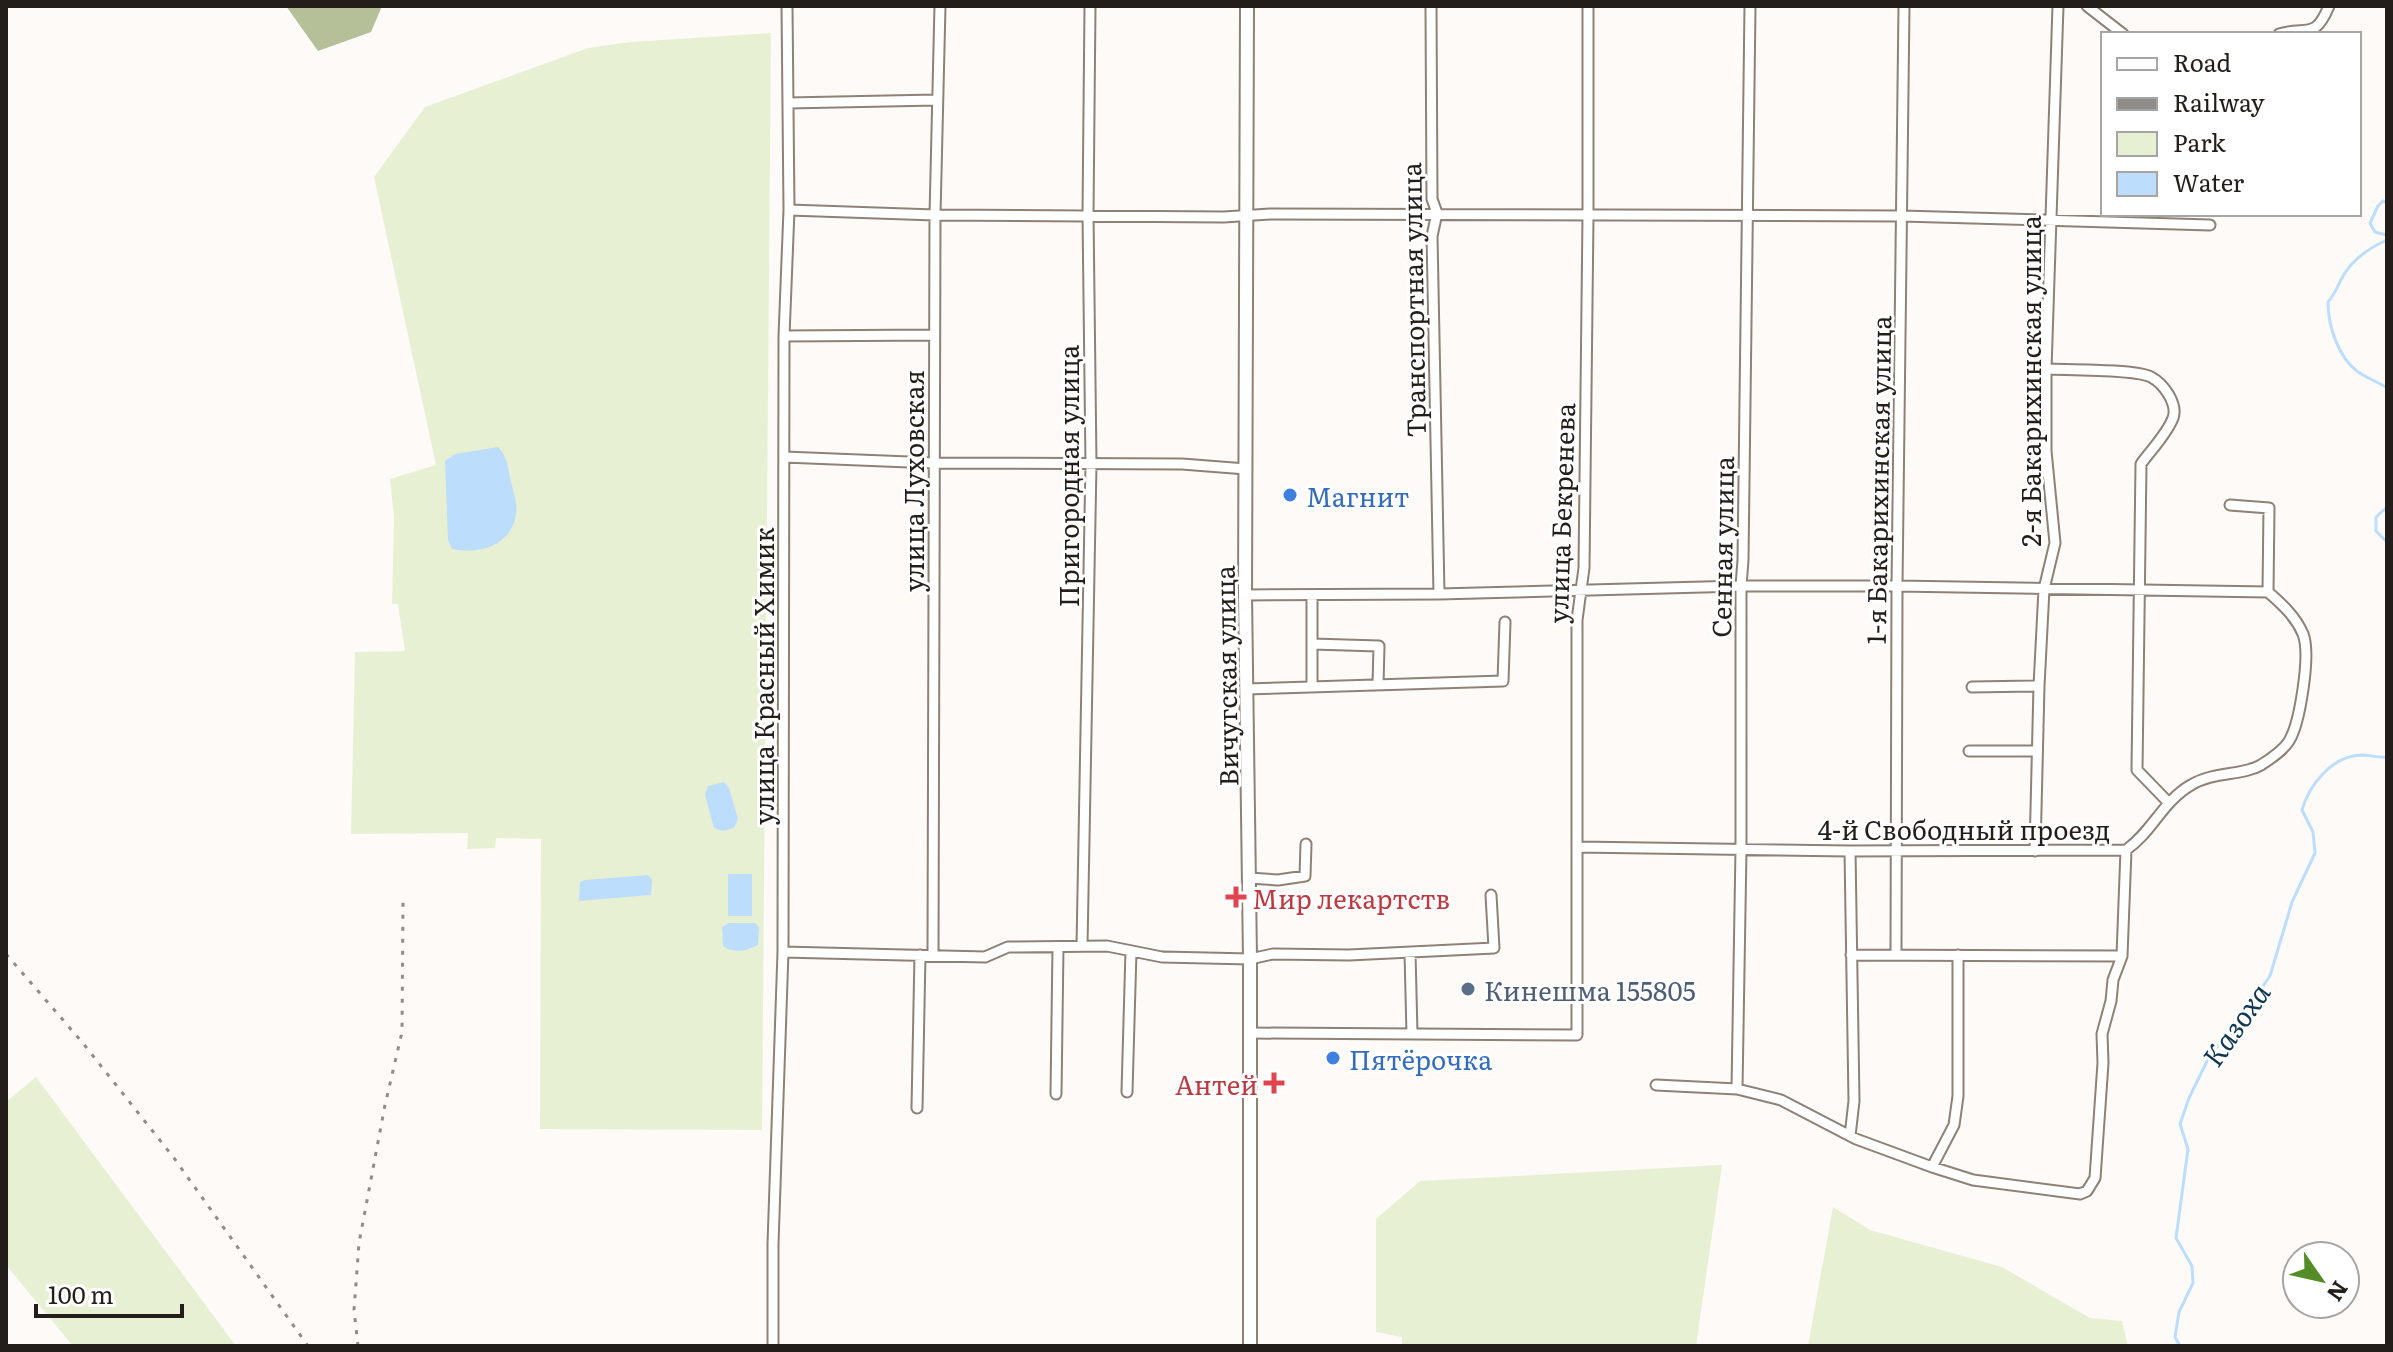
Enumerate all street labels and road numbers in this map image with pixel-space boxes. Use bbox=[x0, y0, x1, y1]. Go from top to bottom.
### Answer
street label: Транспортная улица bbox=[1390, 162, 1434, 438]
street label: 2-я Бакарихинская улица bbox=[2010, 215, 2049, 547]
street label: 1-я Бакарихинская улица bbox=[1855, 315, 1899, 645]
street label: Пригородная улица bbox=[1048, 345, 1087, 607]
street label: улица Луховская bbox=[893, 370, 932, 592]
street label: улица Бекренева bbox=[1537, 402, 1583, 624]
street label: Сенная улица bbox=[1700, 456, 1742, 638]
street label: улица Красный Химик bbox=[743, 526, 782, 825]
street label: Вичугская улица bbox=[1204, 565, 1246, 787]
street label: 4-й Свободный проезд bbox=[1818, 809, 2110, 848]

